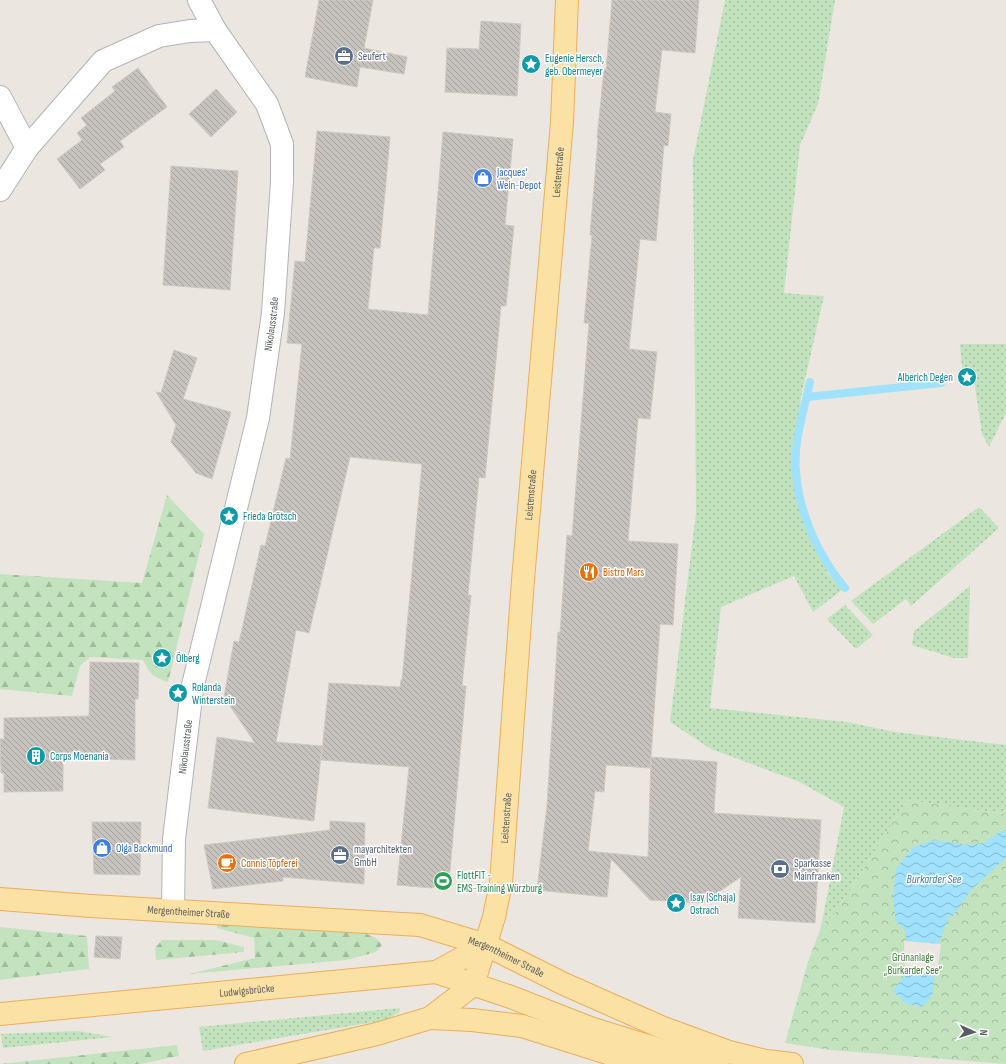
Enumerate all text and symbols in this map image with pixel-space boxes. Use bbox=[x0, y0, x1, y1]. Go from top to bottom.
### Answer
office icon: Seufert bbox=[333, 45, 355, 67]
place label: Seufert bbox=[358, 50, 386, 63]
place label: Eugenie Hersch, geb. Obermeyer bbox=[545, 52, 604, 78]
place icon: Eugenie Hersch, geb. Obermeyer bbox=[520, 53, 542, 75]
street label: Leistenstraße bbox=[549, 146, 566, 198]
place label: Jacques' Wein-Depot bbox=[496, 166, 542, 192]
shop icon: Jacques' Wein-Depot bbox=[472, 167, 494, 189]
street label: Nikolausstraße bbox=[261, 296, 281, 352]
place icon: Alberich Degen bbox=[956, 366, 978, 388]
place label: Alberich Degen bbox=[897, 371, 953, 384]
street label: Leistenstraße bbox=[522, 469, 539, 521]
place icon: Frieda Grötsch bbox=[218, 505, 240, 527]
place label: Frieda Grötsch bbox=[243, 510, 297, 523]
restaurant icon: Bistro Mars bbox=[578, 561, 600, 583]
place label: Bistro Mars bbox=[603, 566, 644, 579]
place icon: Ölberg bbox=[151, 647, 173, 669]
place label: Ölberg bbox=[176, 652, 200, 665]
place label: Rolanda Winterstein bbox=[192, 681, 235, 707]
place icon: Rolanda Winterstein bbox=[167, 682, 189, 704]
street label: Nikolausstraße bbox=[175, 719, 195, 775]
building icon: Corps Moenania bbox=[25, 745, 47, 767]
place label: Corps Moenania bbox=[50, 750, 109, 763]
street label: Leistenstraße bbox=[497, 792, 514, 844]
shop icon: Olga Backmund bbox=[91, 837, 113, 859]
place label: Olga Backmund bbox=[116, 842, 173, 855]
place label: mayarchitekten GmbH bbox=[354, 843, 412, 869]
office icon: mayarchitekten GmbH bbox=[329, 844, 351, 866]
cafe icon: Connis Töpferei bbox=[216, 852, 238, 874]
place label: Connis Töpferei bbox=[241, 857, 298, 870]
place label: Sparkasse Mainfranken bbox=[794, 857, 840, 883]
bank icon: Sparkasse Mainfranken bbox=[769, 858, 791, 880]
place label: FlottFIT - EMS-Training Würzburg bbox=[457, 869, 543, 895]
sports icon: FlottFIT - EMS-Training Würzburg bbox=[432, 870, 454, 892]
water label: Burkarder See bbox=[906, 872, 962, 887]
place label: Isay (Schaja) Ostrach bbox=[690, 891, 735, 917]
place icon: Isay (Schaja) Ostrach bbox=[665, 892, 687, 914]
street label: Mergentheimer Straße bbox=[147, 903, 230, 921]
street label: Mergentheimer Straße bbox=[467, 934, 547, 980]
park label: Grünanlage „Burkarder See“ bbox=[884, 951, 943, 977]
street label: Ludwigsbrücke bbox=[219, 981, 275, 999]
north arrow bbox=[954, 1012, 994, 1052]
text: N bbox=[977, 1029, 990, 1036]

